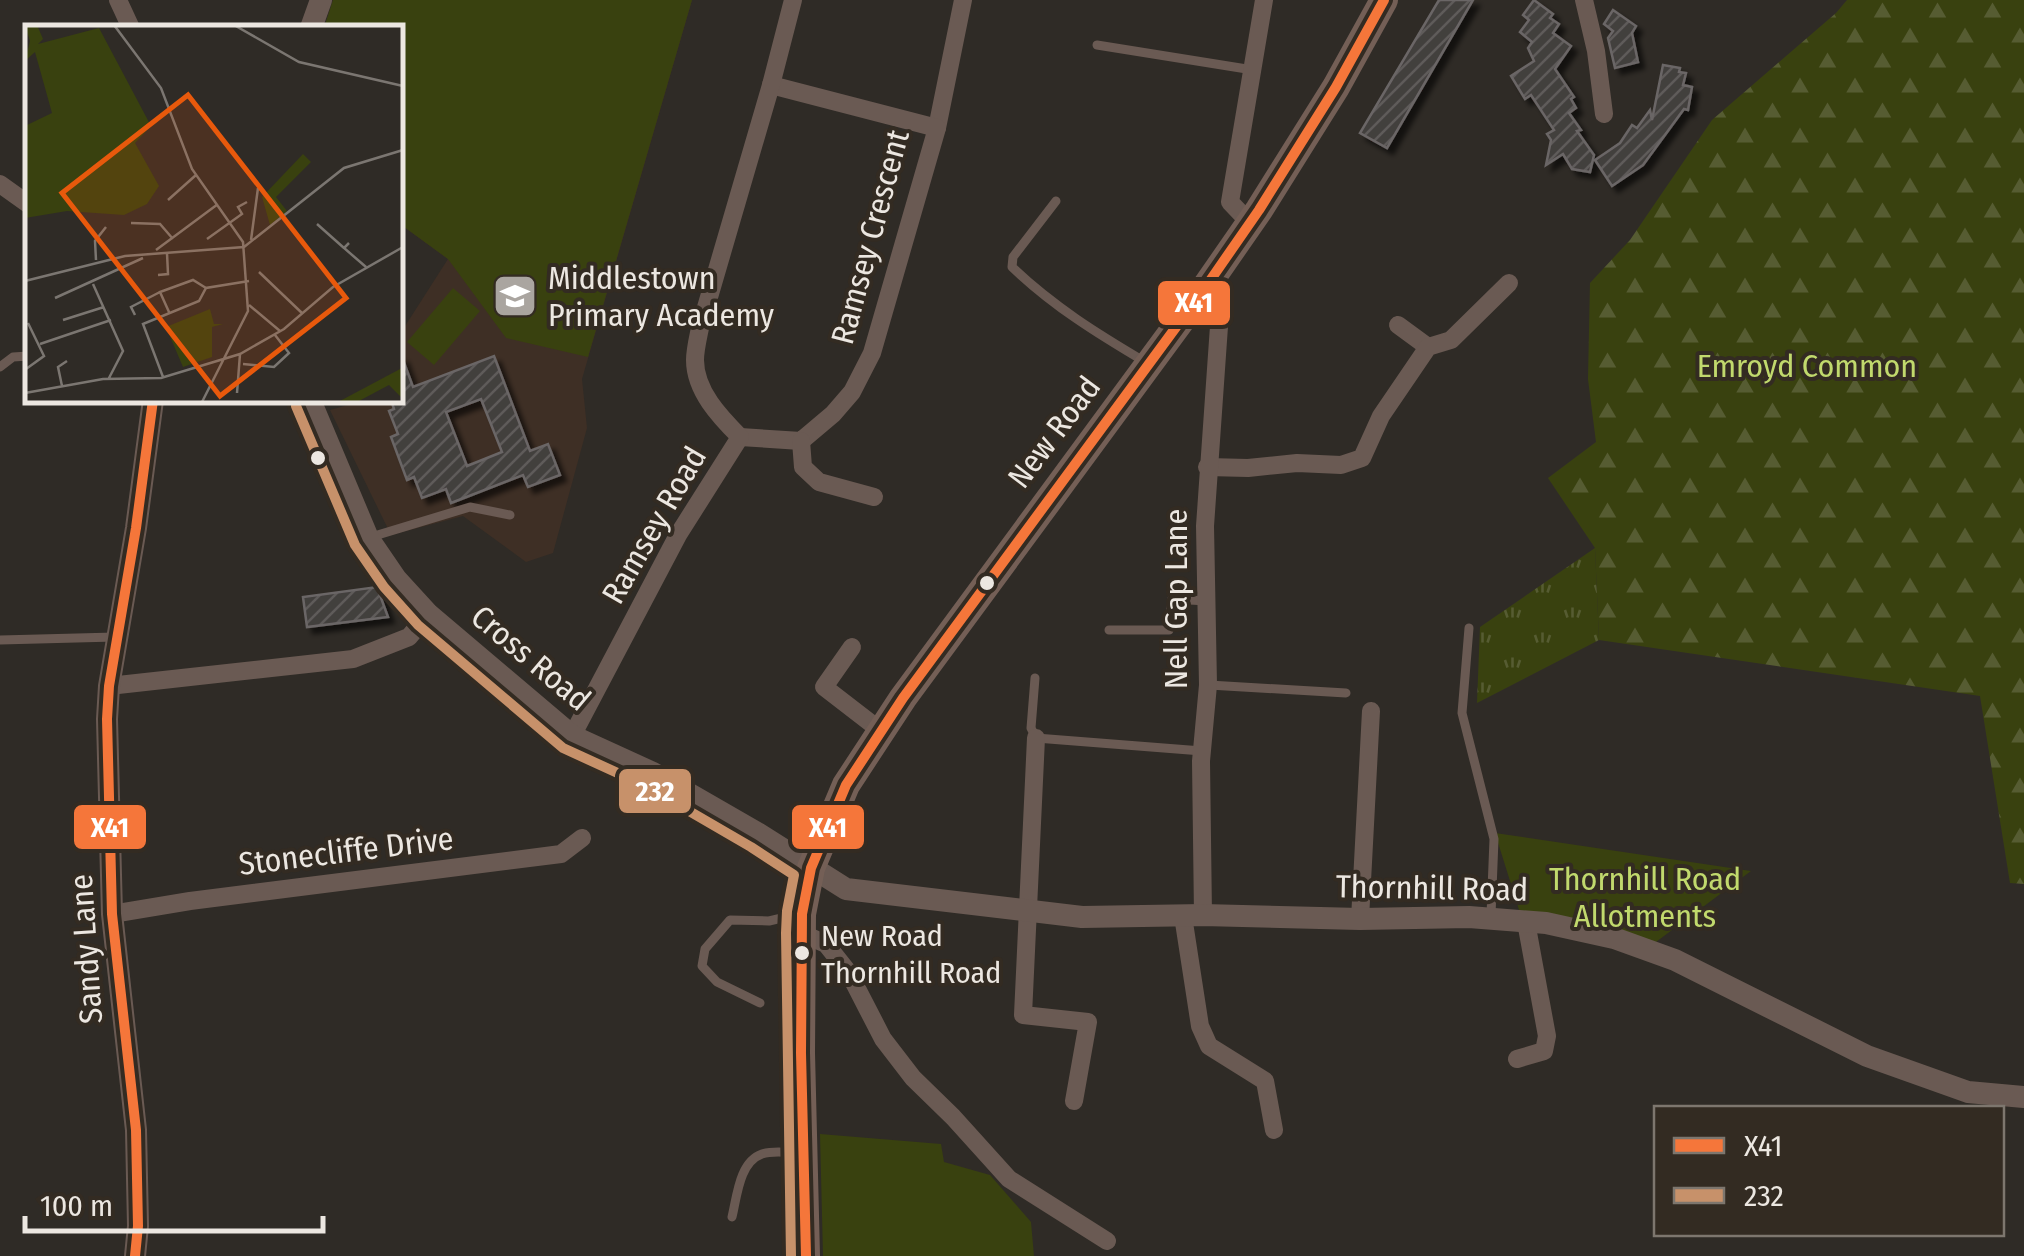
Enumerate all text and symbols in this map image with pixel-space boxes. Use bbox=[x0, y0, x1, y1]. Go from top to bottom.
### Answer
inset map bbox=[25, 25, 402, 402]
street label: Ramsey Crescent bbox=[823, 125, 917, 348]
place label: Middlestown Primary Academy bbox=[548, 259, 775, 334]
school or university icon: Middlestown Primary Academy bbox=[492, 273, 538, 319]
line badge: X41 bbox=[1156, 279, 1232, 327]
text: X41 bbox=[1174, 286, 1213, 319]
park label: Emroyd Common bbox=[1697, 347, 1917, 385]
street label: New Road bbox=[1000, 369, 1108, 495]
street label: Ramsey Road bbox=[594, 440, 714, 610]
unlabelled marker bbox=[308, 448, 328, 468]
street label: Nell Gap Lane bbox=[1157, 509, 1195, 689]
unlabelled marker bbox=[977, 573, 997, 593]
street label: Cross Road bbox=[464, 597, 598, 719]
line badge: 232 bbox=[617, 767, 693, 815]
text: 232 bbox=[635, 775, 675, 808]
line badge: X41 bbox=[72, 803, 148, 851]
line badge: X41 bbox=[790, 803, 866, 851]
text: X41 bbox=[90, 811, 129, 844]
text: X41 bbox=[808, 811, 847, 844]
street label: Stonecliffe Drive bbox=[237, 819, 455, 883]
park label: Thornhill Road Allotments bbox=[1549, 860, 1741, 935]
street label: Thornhill Road bbox=[1336, 867, 1528, 909]
street label: Sandy Lane bbox=[62, 873, 110, 1025]
place label: New Road Thornhill Road bbox=[821, 918, 1001, 991]
marker: New Road Thornhill Road bbox=[792, 943, 812, 963]
legend bbox=[1654, 1106, 2004, 1236]
text: X41 bbox=[1744, 1128, 1782, 1164]
scale bar bbox=[25, 1171, 322, 1233]
text: 232 bbox=[1744, 1178, 1784, 1214]
text: 100 m bbox=[40, 1188, 113, 1224]

